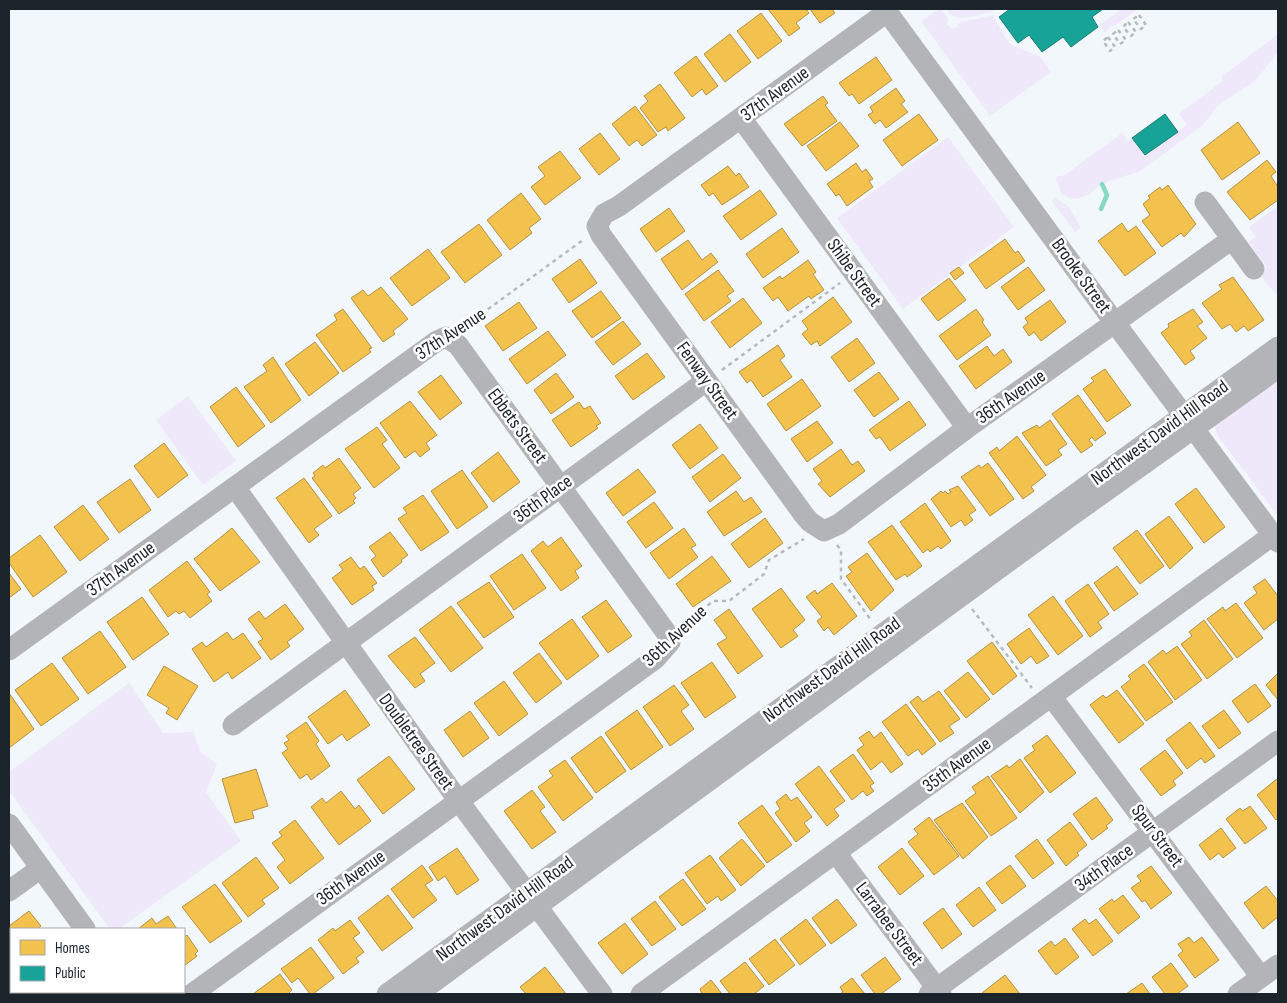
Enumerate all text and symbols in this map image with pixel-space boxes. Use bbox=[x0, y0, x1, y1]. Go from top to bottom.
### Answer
street label: 37th Avenue bbox=[736, 61, 814, 127]
street label: Brooke Street bbox=[1046, 234, 1116, 318]
street label: Shibe Street bbox=[822, 235, 886, 312]
street label: 37th Avenue bbox=[412, 303, 490, 365]
street label: Fenway Street bbox=[671, 338, 743, 425]
street label: 36th Avenue bbox=[972, 365, 1050, 429]
street label: Northwest David Hill Road bbox=[1087, 375, 1233, 491]
street label: Ebbets Street bbox=[482, 384, 552, 468]
street label: 36th Place bbox=[509, 470, 577, 528]
street label: 37th Avenue bbox=[82, 536, 160, 602]
street label: 36th Avenue bbox=[638, 600, 712, 672]
street label: Northwest David Hill Road bbox=[759, 612, 905, 728]
street label: Doubletree Street bbox=[373, 689, 459, 795]
street label: 35th Avenue bbox=[918, 732, 996, 798]
street label: Spur Street bbox=[1126, 800, 1188, 872]
street label: 34th Place bbox=[1070, 839, 1138, 897]
street label: 36th Avenue bbox=[312, 845, 390, 911]
street label: Northwest David Hill Road bbox=[432, 851, 578, 967]
street label: Larrabee Street bbox=[850, 878, 928, 970]
legend bbox=[10, 928, 185, 993]
text: Homes bbox=[55, 939, 90, 958]
text: Public bbox=[55, 964, 86, 983]

